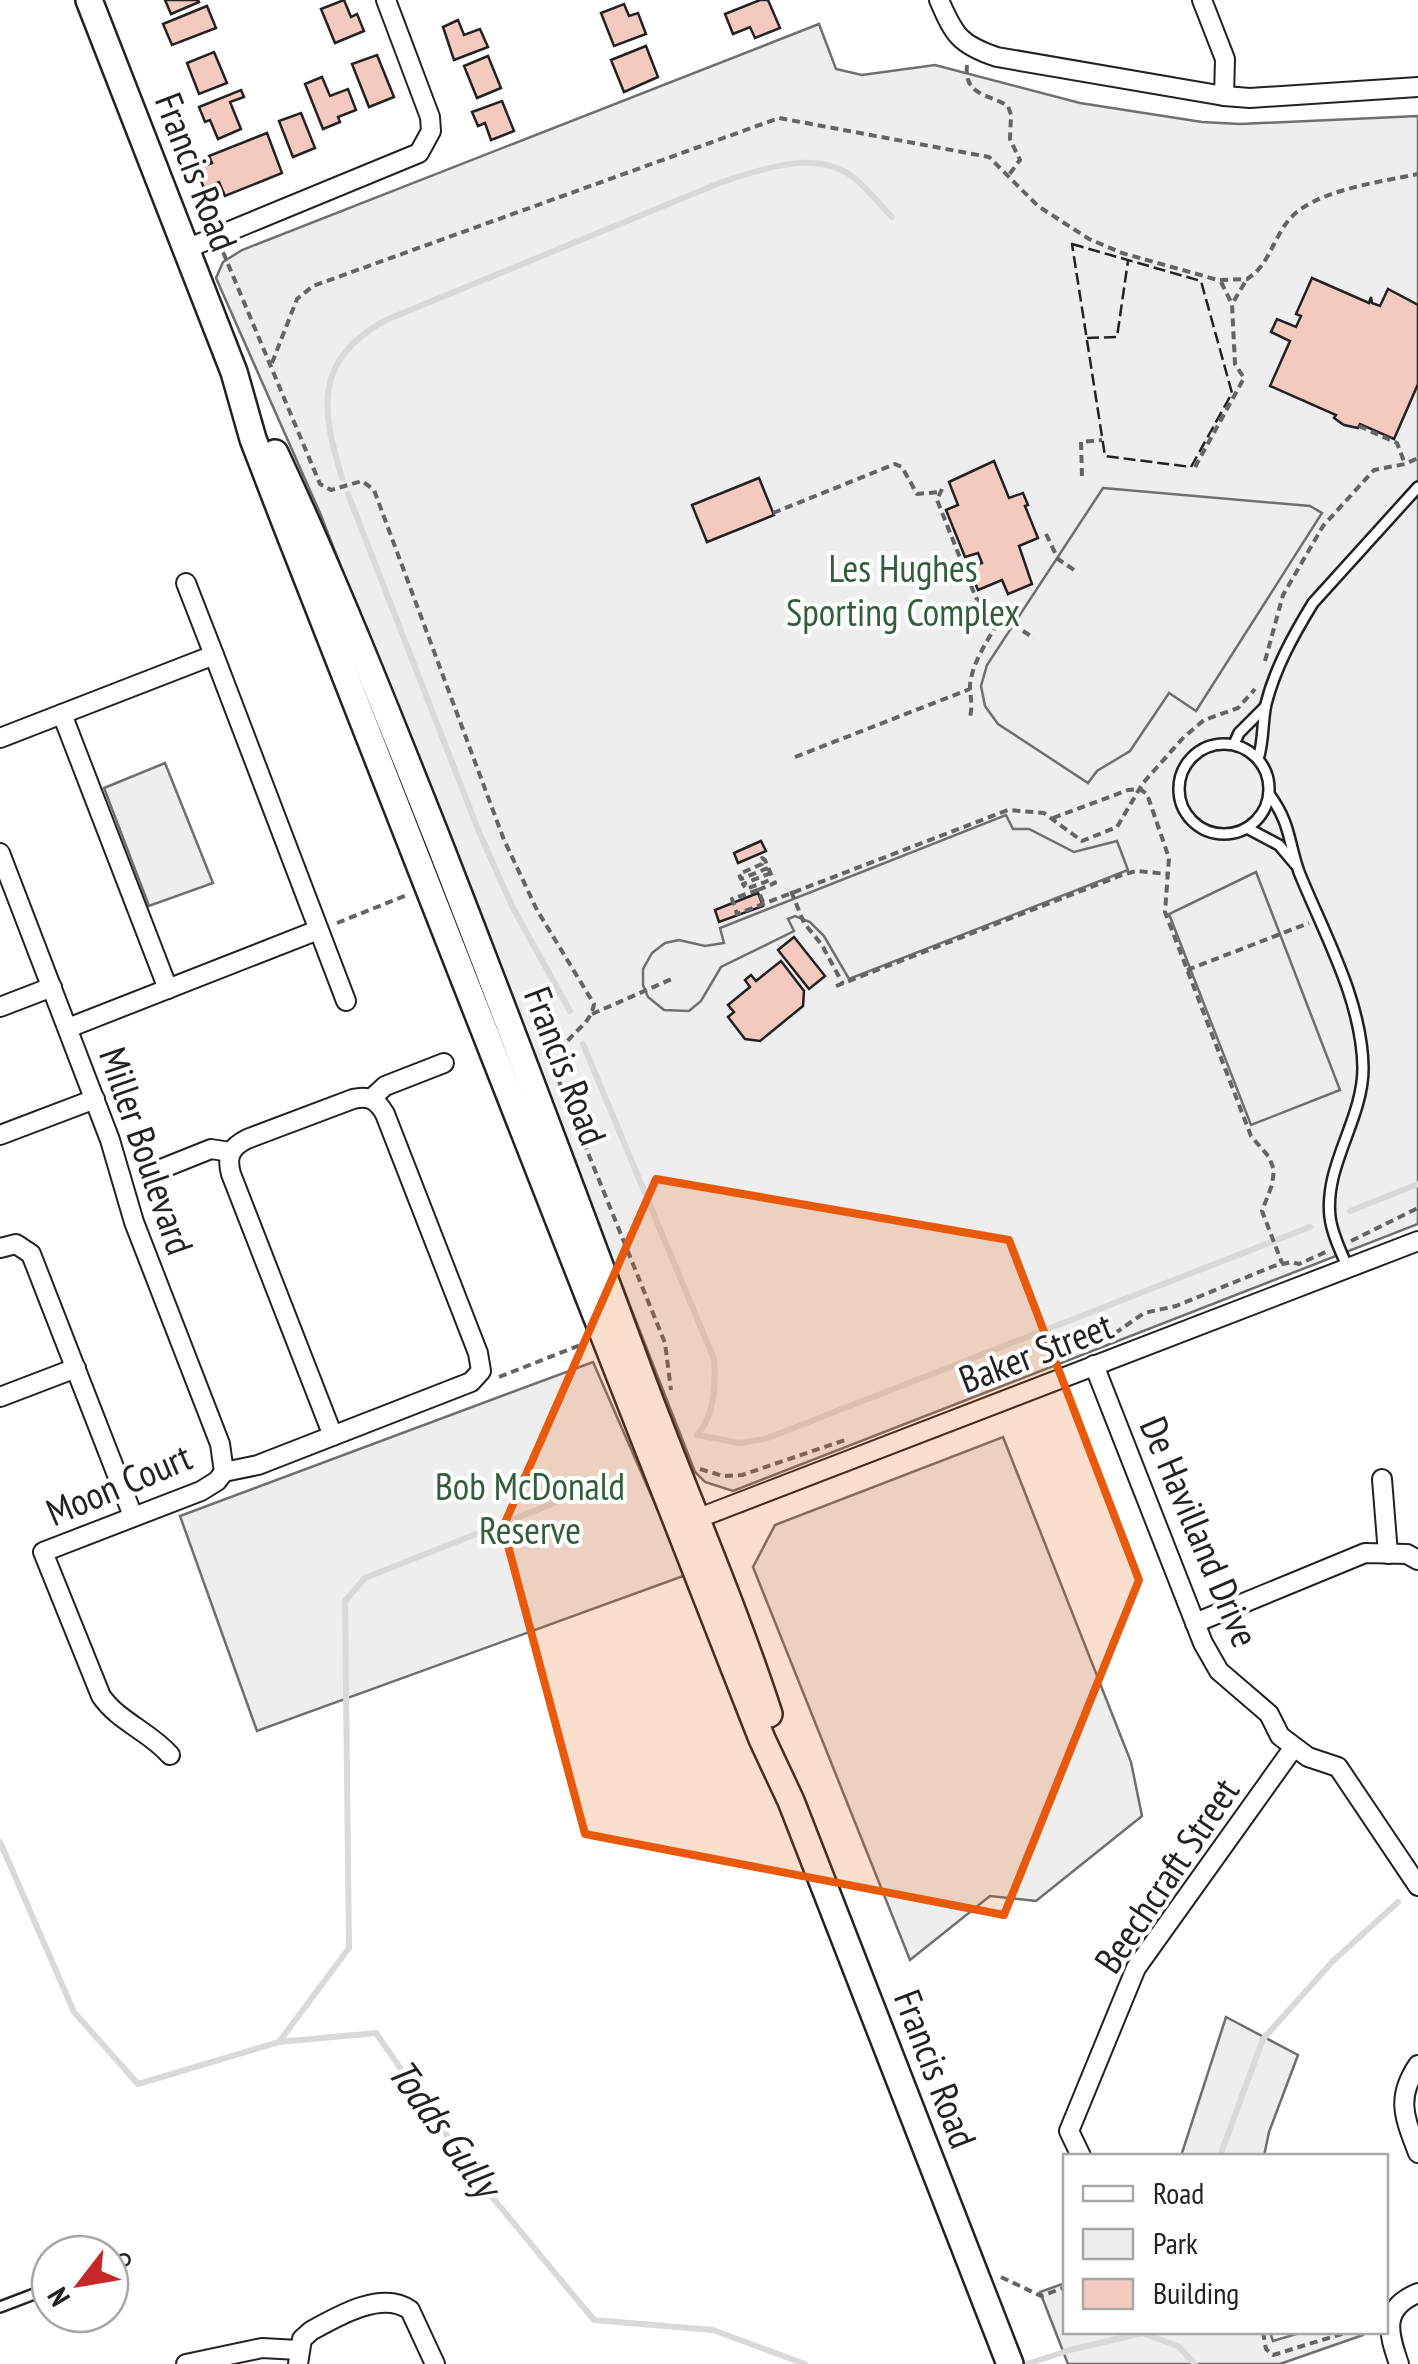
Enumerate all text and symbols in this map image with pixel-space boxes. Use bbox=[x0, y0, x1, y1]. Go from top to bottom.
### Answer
street label: Francis Road bbox=[145, 85, 250, 257]
park label: Les Hughes Sporting Complex bbox=[786, 543, 1020, 636]
street label: Francis Road bbox=[514, 979, 619, 1151]
street label: Miller Boulevard bbox=[89, 1040, 206, 1261]
street label: Baker Street bbox=[952, 1300, 1120, 1403]
street label: De Havilland Drive bbox=[1130, 1409, 1271, 1654]
street label: Moon Court bbox=[39, 1431, 199, 1536]
park label: Bob McDonald Reserve bbox=[435, 1461, 625, 1554]
street label: Beechcraft Street bbox=[1083, 1768, 1249, 1982]
street label: Francis Road bbox=[884, 1982, 989, 2154]
water label: Todds Gully bbox=[377, 2048, 515, 2211]
legend bbox=[1063, 2154, 1388, 2334]
text: Road bbox=[1153, 2173, 1204, 2212]
text: Park bbox=[1153, 2223, 1198, 2262]
north arrow bbox=[30, 2234, 130, 2334]
text: Building bbox=[1153, 2273, 1239, 2312]
text: N bbox=[38, 2281, 78, 2313]

